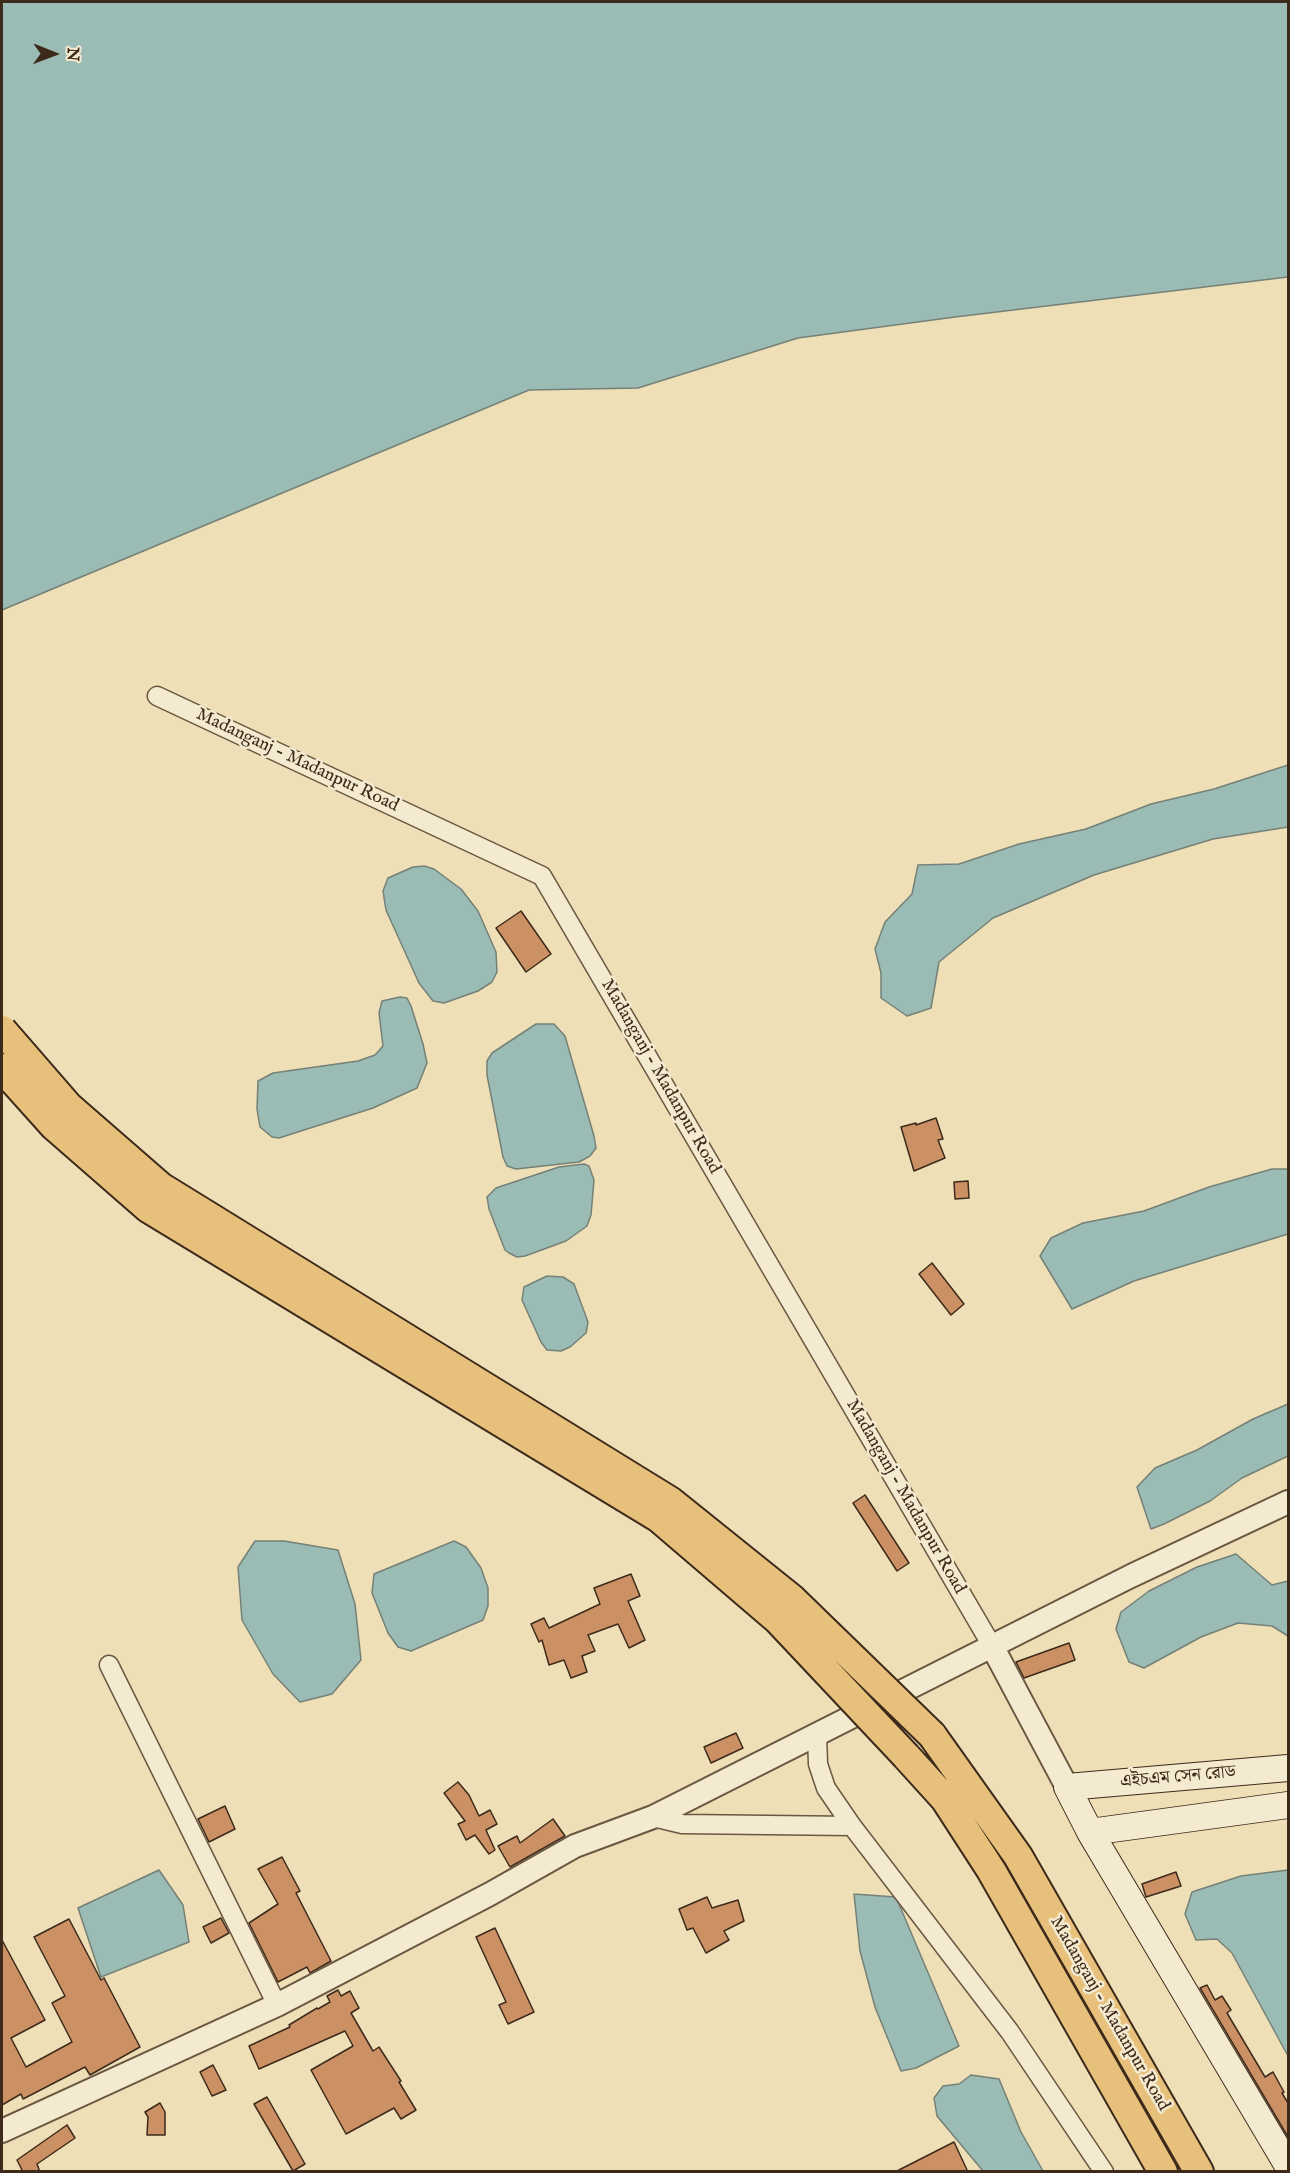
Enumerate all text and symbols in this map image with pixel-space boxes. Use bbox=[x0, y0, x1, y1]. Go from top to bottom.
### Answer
north arrow bbox=[24, 24, 84, 84]
text: N bbox=[62, 47, 82, 61]
street label: Madanganj - Madanpur Road bbox=[192, 704, 402, 818]
street label: Madanganj - Madanpur Road bbox=[595, 976, 725, 1178]
street label: Madanganj - Madanpur Road bbox=[840, 1396, 970, 1598]
street label: এইচএম সেন রোড bbox=[1119, 1762, 1237, 1794]
street label: Madanganj - Madanpur Road bbox=[1044, 1913, 1174, 2115]

